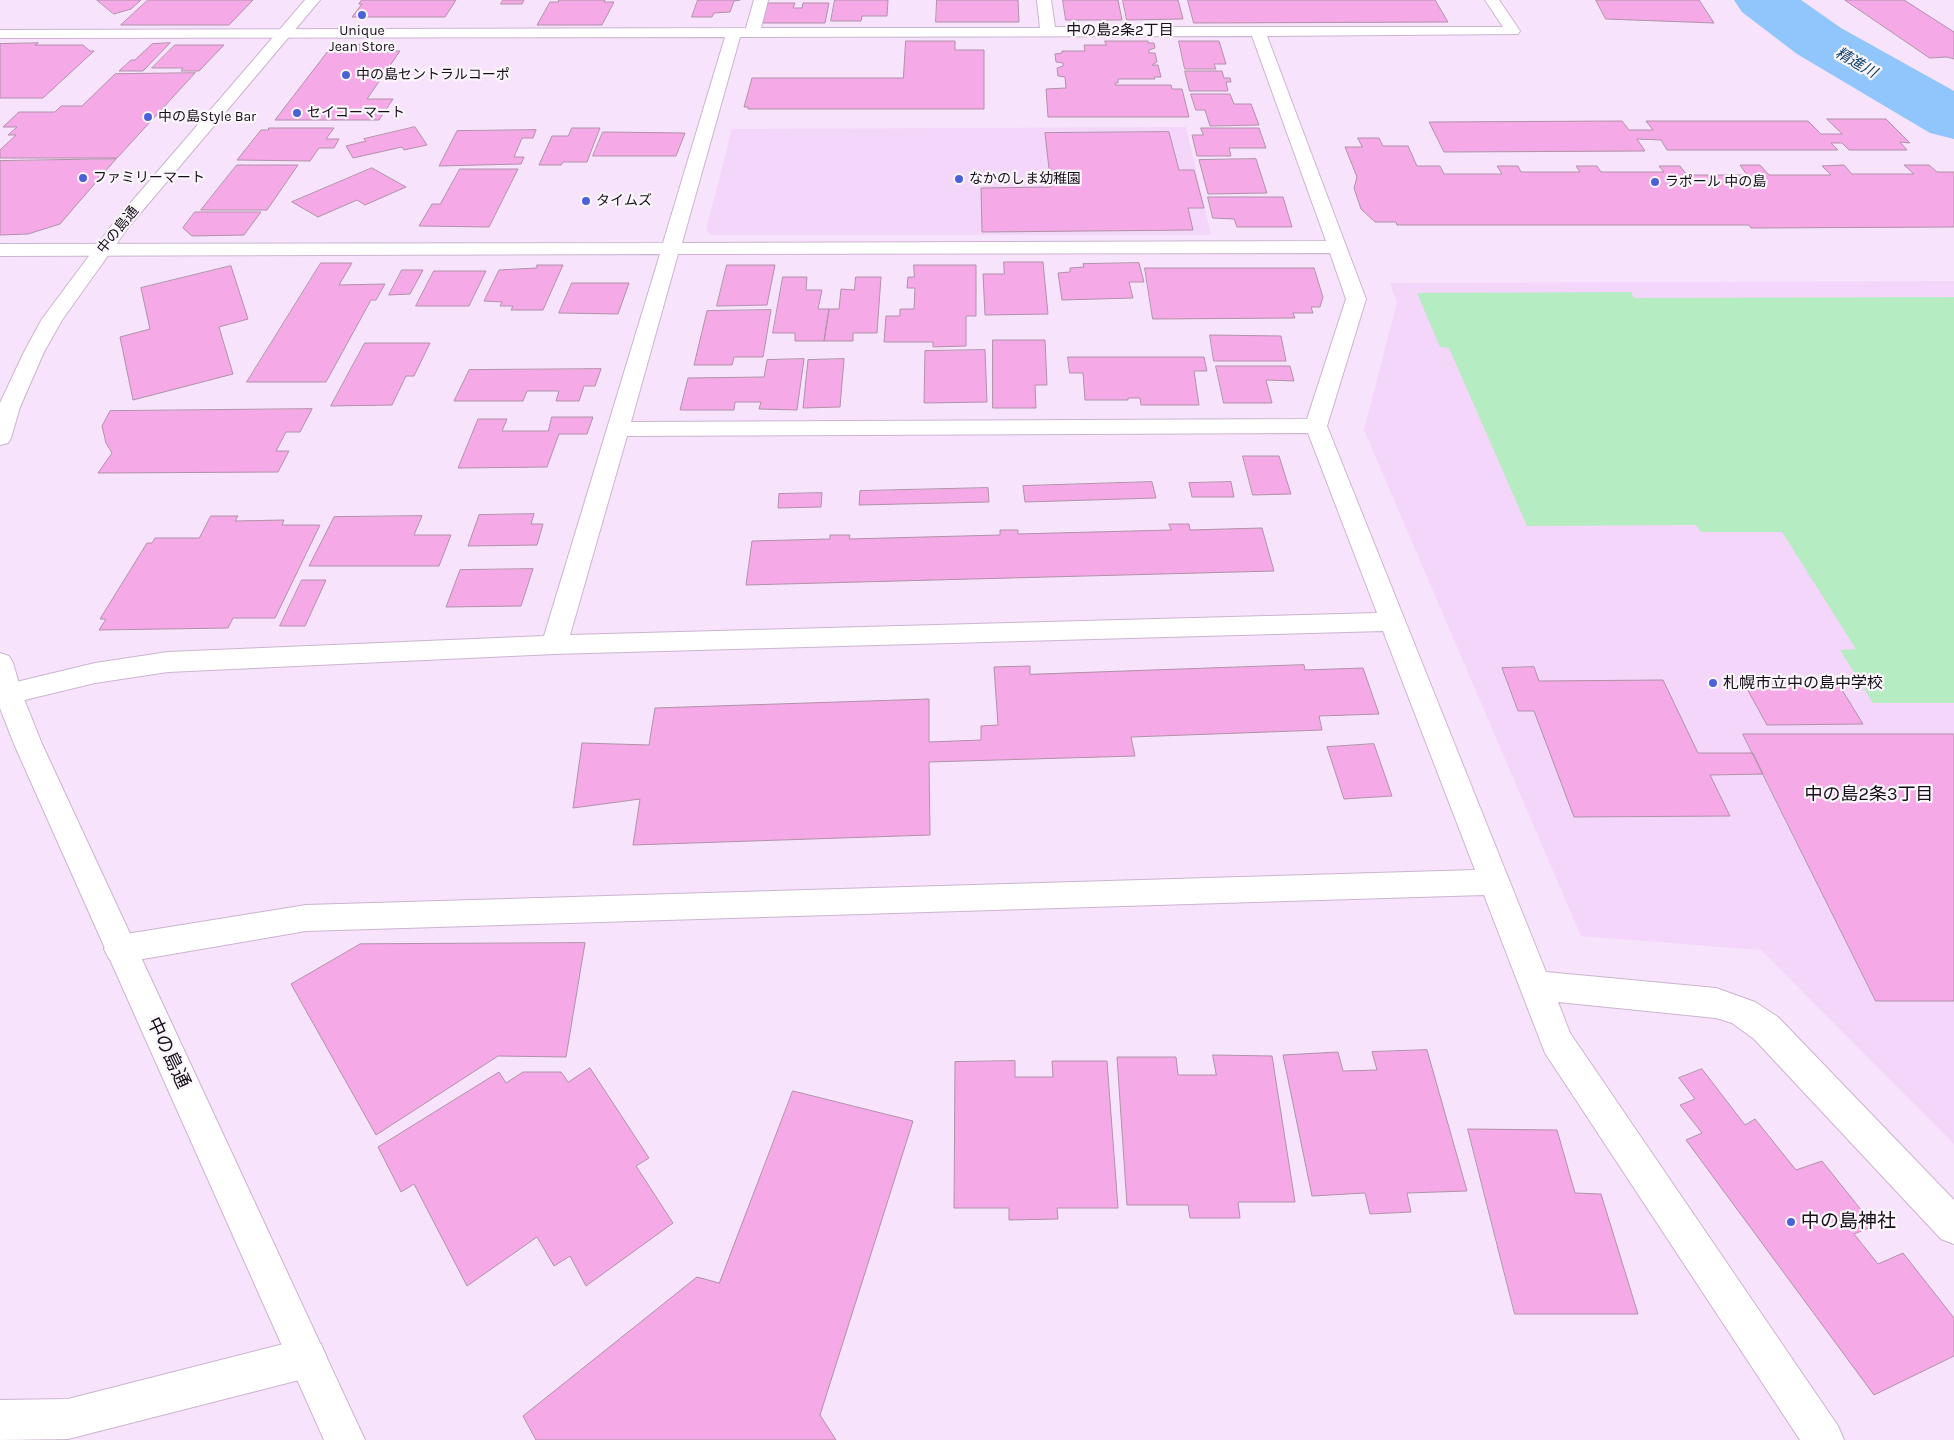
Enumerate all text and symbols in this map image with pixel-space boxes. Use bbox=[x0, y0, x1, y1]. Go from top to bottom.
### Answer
marker: Unique Jean Store bbox=[356, 9, 368, 21]
district label: 中の島2条2丁目 bbox=[1066, 22, 1174, 40]
place label: Unique Jean Store bbox=[329, 23, 395, 56]
water label: 精進川 bbox=[1832, 44, 1880, 82]
place label: 中の島セントラルコーポ bbox=[356, 67, 510, 83]
marker: 中の島セントラルコーポ bbox=[340, 69, 352, 81]
place label: セイコーマート bbox=[307, 105, 405, 121]
marker: セイコーマート bbox=[291, 107, 303, 119]
place label: 中の島Style Bar bbox=[158, 109, 256, 125]
marker: 中の島Style Bar bbox=[142, 111, 154, 123]
place label: ファミリーマート bbox=[93, 170, 205, 186]
place label: なかのしま幼稚園 bbox=[969, 171, 1081, 187]
marker: ファミリーマート bbox=[77, 172, 89, 184]
marker: なかのしま幼稚園 bbox=[953, 173, 965, 185]
place label: ラポール 中の島 bbox=[1665, 174, 1766, 190]
marker: ラポール 中の島 bbox=[1649, 176, 1661, 188]
place label: タイムズ bbox=[596, 193, 652, 209]
marker: タイムズ bbox=[580, 195, 592, 207]
street label: 中の島通 bbox=[94, 203, 142, 257]
place label: 札幌市立中の島中学校 bbox=[1723, 673, 1883, 693]
marker: 札幌市立中の島中学校 bbox=[1707, 677, 1719, 689]
district label: 中の島2条3丁目 bbox=[1804, 784, 1934, 806]
street label: 中の島通 bbox=[142, 1014, 194, 1092]
place label: 中の島神社 bbox=[1801, 1211, 1896, 1233]
marker: 中の島神社 bbox=[1785, 1216, 1797, 1228]

